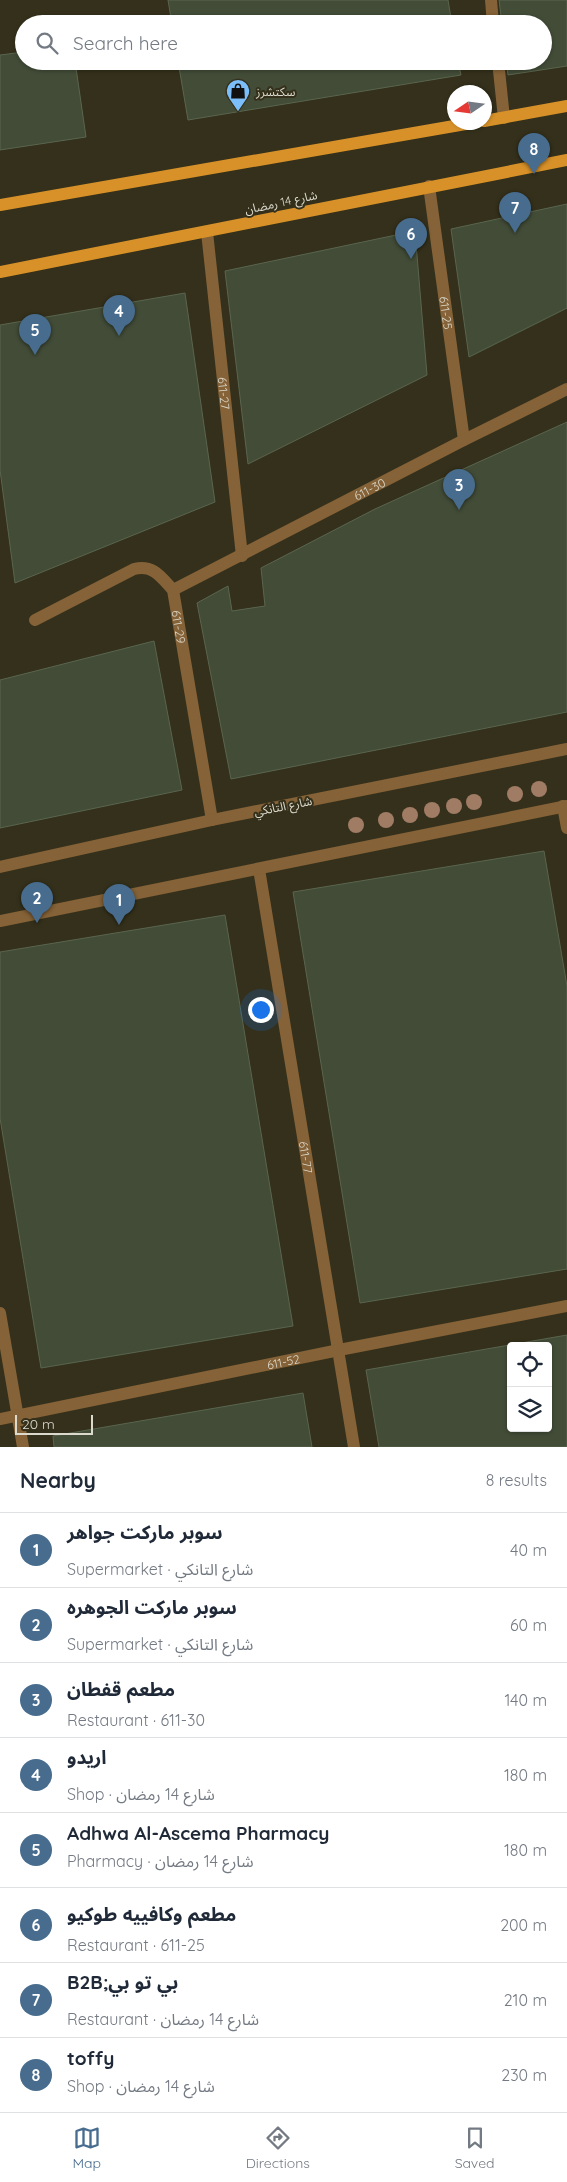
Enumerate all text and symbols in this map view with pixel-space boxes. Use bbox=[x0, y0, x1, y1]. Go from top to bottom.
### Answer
search box bbox=[15, 15, 552, 70]
icon: search bbox=[33, 29, 61, 57]
text: Search here bbox=[73, 31, 178, 55]
shop icon: سكتشرز bbox=[225, 78, 251, 112]
place label: سكتشرز bbox=[255, 84, 295, 99]
north arrow bbox=[447, 85, 492, 130]
pin: 8 bbox=[518, 133, 550, 174]
street label: شارع 14 رمضان bbox=[243, 187, 319, 219]
pin: 7 bbox=[499, 192, 531, 233]
pin: 6 bbox=[395, 218, 427, 259]
pin: 4 bbox=[103, 295, 135, 336]
street label: 611-25 bbox=[437, 295, 456, 330]
pin: 5 bbox=[19, 314, 51, 355]
street label: 611-27 bbox=[215, 376, 234, 410]
pin: 3 bbox=[443, 469, 475, 510]
street label: 611-30 bbox=[351, 474, 388, 503]
street label: 611-29 bbox=[169, 609, 189, 645]
street label: شارع التانكي bbox=[253, 793, 314, 822]
pin: 2 bbox=[21, 882, 53, 923]
pin: 1 bbox=[103, 884, 135, 925]
your location bbox=[248, 997, 274, 1023]
street label: 611-77 bbox=[296, 1140, 316, 1174]
map controls bbox=[507, 1342, 552, 1432]
button: locate bbox=[507, 1342, 552, 1387]
street label: 611-52 bbox=[265, 1351, 301, 1372]
button: layers bbox=[507, 1387, 552, 1432]
scale bar bbox=[15, 1412, 92, 1435]
text: 20 m bbox=[22, 1415, 55, 1433]
text: Nearby bbox=[20, 1467, 96, 1493]
text: 8 results bbox=[486, 1470, 547, 1490]
text: سوبر ماركت جواهر bbox=[67, 1520, 222, 1544]
text: 1 bbox=[33, 1540, 39, 1560]
text: 40 m bbox=[510, 1540, 547, 1560]
text: Supermarket · شارع التانكي bbox=[67, 1559, 253, 1579]
text: سوبر ماركت الجوهره bbox=[67, 1595, 237, 1619]
text: 2 bbox=[31, 1615, 41, 1635]
text: 60 m bbox=[510, 1615, 547, 1635]
text: Supermarket · شارع التانكي bbox=[67, 1634, 253, 1654]
text: مطعم قفطان bbox=[67, 1677, 175, 1701]
text: 3 bbox=[32, 1690, 40, 1710]
text: 140 m bbox=[504, 1690, 547, 1710]
text: Restaurant · 611-30 bbox=[67, 1710, 205, 1730]
text: اريدو bbox=[67, 1745, 107, 1769]
text: 4 bbox=[31, 1765, 41, 1785]
text: 180 m bbox=[504, 1765, 547, 1785]
text: Shop · شارع 14 رمضان bbox=[67, 1784, 215, 1804]
text: Adhwa Al-Ascema Pharmacy bbox=[67, 1821, 329, 1845]
text: 5 bbox=[31, 1840, 41, 1860]
text: 180 m bbox=[504, 1840, 547, 1860]
text: Pharmacy · شارع 14 رمضان bbox=[67, 1851, 254, 1871]
text: مطعم وکافییه طوکیو bbox=[67, 1902, 236, 1926]
text: 6 bbox=[32, 1915, 40, 1935]
text: 200 m bbox=[500, 1915, 547, 1935]
text: Restaurant · 611-25 bbox=[67, 1935, 205, 1955]
text: B2B;بي تو بي bbox=[67, 1970, 178, 1994]
text: 7 bbox=[32, 1990, 40, 2010]
text: 210 m bbox=[504, 1990, 547, 2010]
text: Restaurant · شارع 14 رمضان bbox=[67, 2009, 259, 2029]
text: toffy bbox=[67, 2046, 114, 2070]
text: 8 bbox=[32, 2065, 40, 2085]
text: 230 m bbox=[501, 2065, 547, 2085]
text: Shop · شارع 14 رمضان bbox=[67, 2076, 215, 2096]
tab: Map bbox=[72, 2124, 101, 2172]
tab: Directions bbox=[246, 2124, 310, 2172]
tab: Saved bbox=[455, 2124, 495, 2172]

